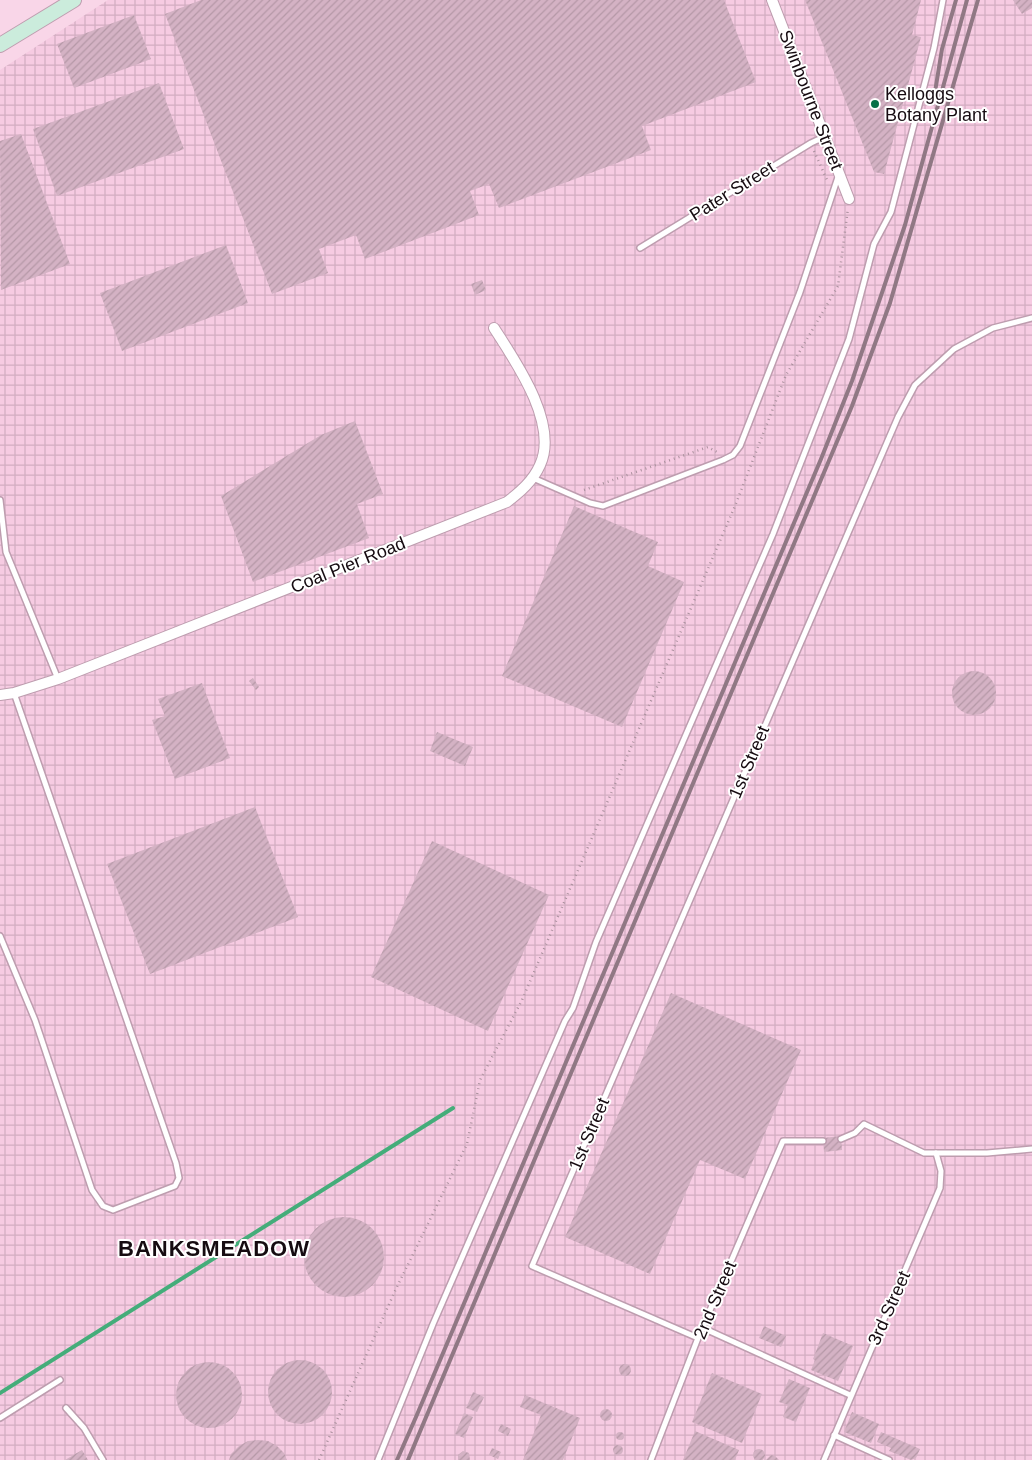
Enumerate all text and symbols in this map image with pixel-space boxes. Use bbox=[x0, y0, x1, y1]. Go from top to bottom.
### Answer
street label: Swinbourne Street bbox=[775, 27, 847, 173]
place label: Kelloggs Botany Plant bbox=[885, 84, 987, 125]
marker: Kelloggs Botany Plant bbox=[869, 98, 881, 110]
street label: Pater Street bbox=[686, 157, 778, 225]
street label: Coal Pier Road bbox=[288, 533, 408, 597]
street label: 1st Street bbox=[725, 723, 773, 801]
street label: 1st Street bbox=[565, 1095, 613, 1173]
district label: BANKSMEADOW bbox=[118, 1236, 310, 1261]
street label: 2nd Street bbox=[690, 1258, 740, 1342]
street label: 3rd Street bbox=[864, 1268, 914, 1348]

